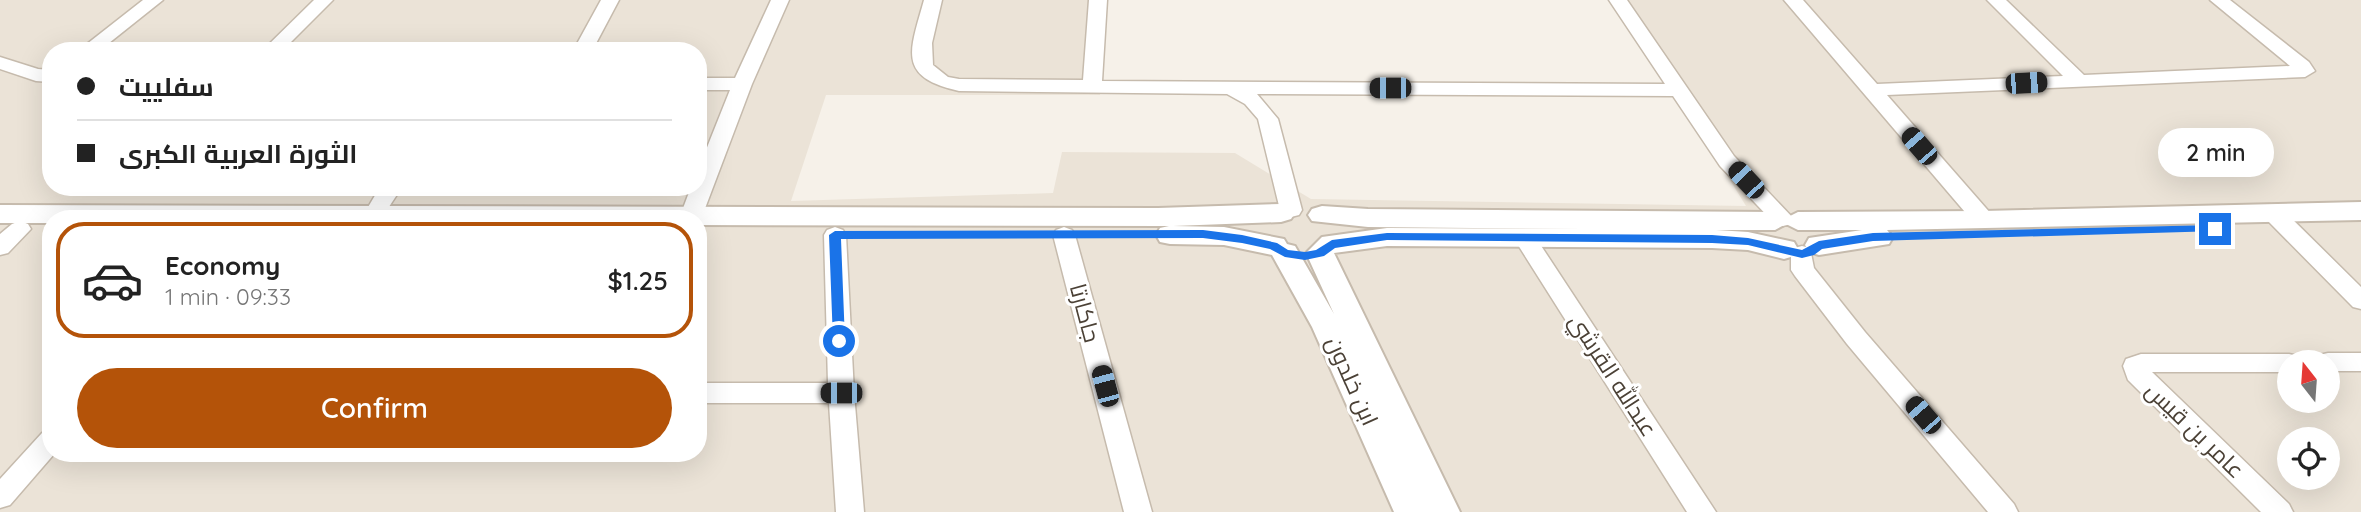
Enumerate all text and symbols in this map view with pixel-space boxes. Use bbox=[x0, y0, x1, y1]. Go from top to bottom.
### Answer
text: سفلييت bbox=[119, 70, 214, 103]
car bbox=[2005, 71, 2048, 95]
car bbox=[1370, 78, 1412, 99]
car bbox=[1898, 123, 1941, 169]
callout: 2 min bbox=[2157, 128, 2273, 176]
text: الثورة العربية الكبرى bbox=[119, 137, 357, 170]
text: 2 min bbox=[2186, 138, 2246, 167]
car bbox=[1724, 157, 1769, 203]
route end bbox=[2199, 213, 2231, 245]
icon: car bbox=[81, 249, 144, 312]
text: Economy bbox=[165, 249, 280, 282]
text: $1.25 bbox=[608, 264, 668, 297]
street label: جاكارتا bbox=[1064, 280, 1107, 345]
text: 1 min · 09:33 bbox=[165, 282, 291, 311]
street label: عبدالله القرشي bbox=[1560, 308, 1664, 443]
route start bbox=[823, 325, 855, 357]
street label: ابن خلدون bbox=[1320, 332, 1385, 430]
north arrow bbox=[2277, 350, 2340, 413]
map controls bbox=[2277, 350, 2340, 490]
car bbox=[1090, 363, 1121, 409]
button: Confirm bbox=[77, 368, 672, 448]
street label: عامر بن قيس bbox=[2140, 375, 2251, 484]
car bbox=[821, 383, 863, 404]
car bbox=[1902, 392, 1945, 438]
button: locate bbox=[2277, 427, 2340, 490]

